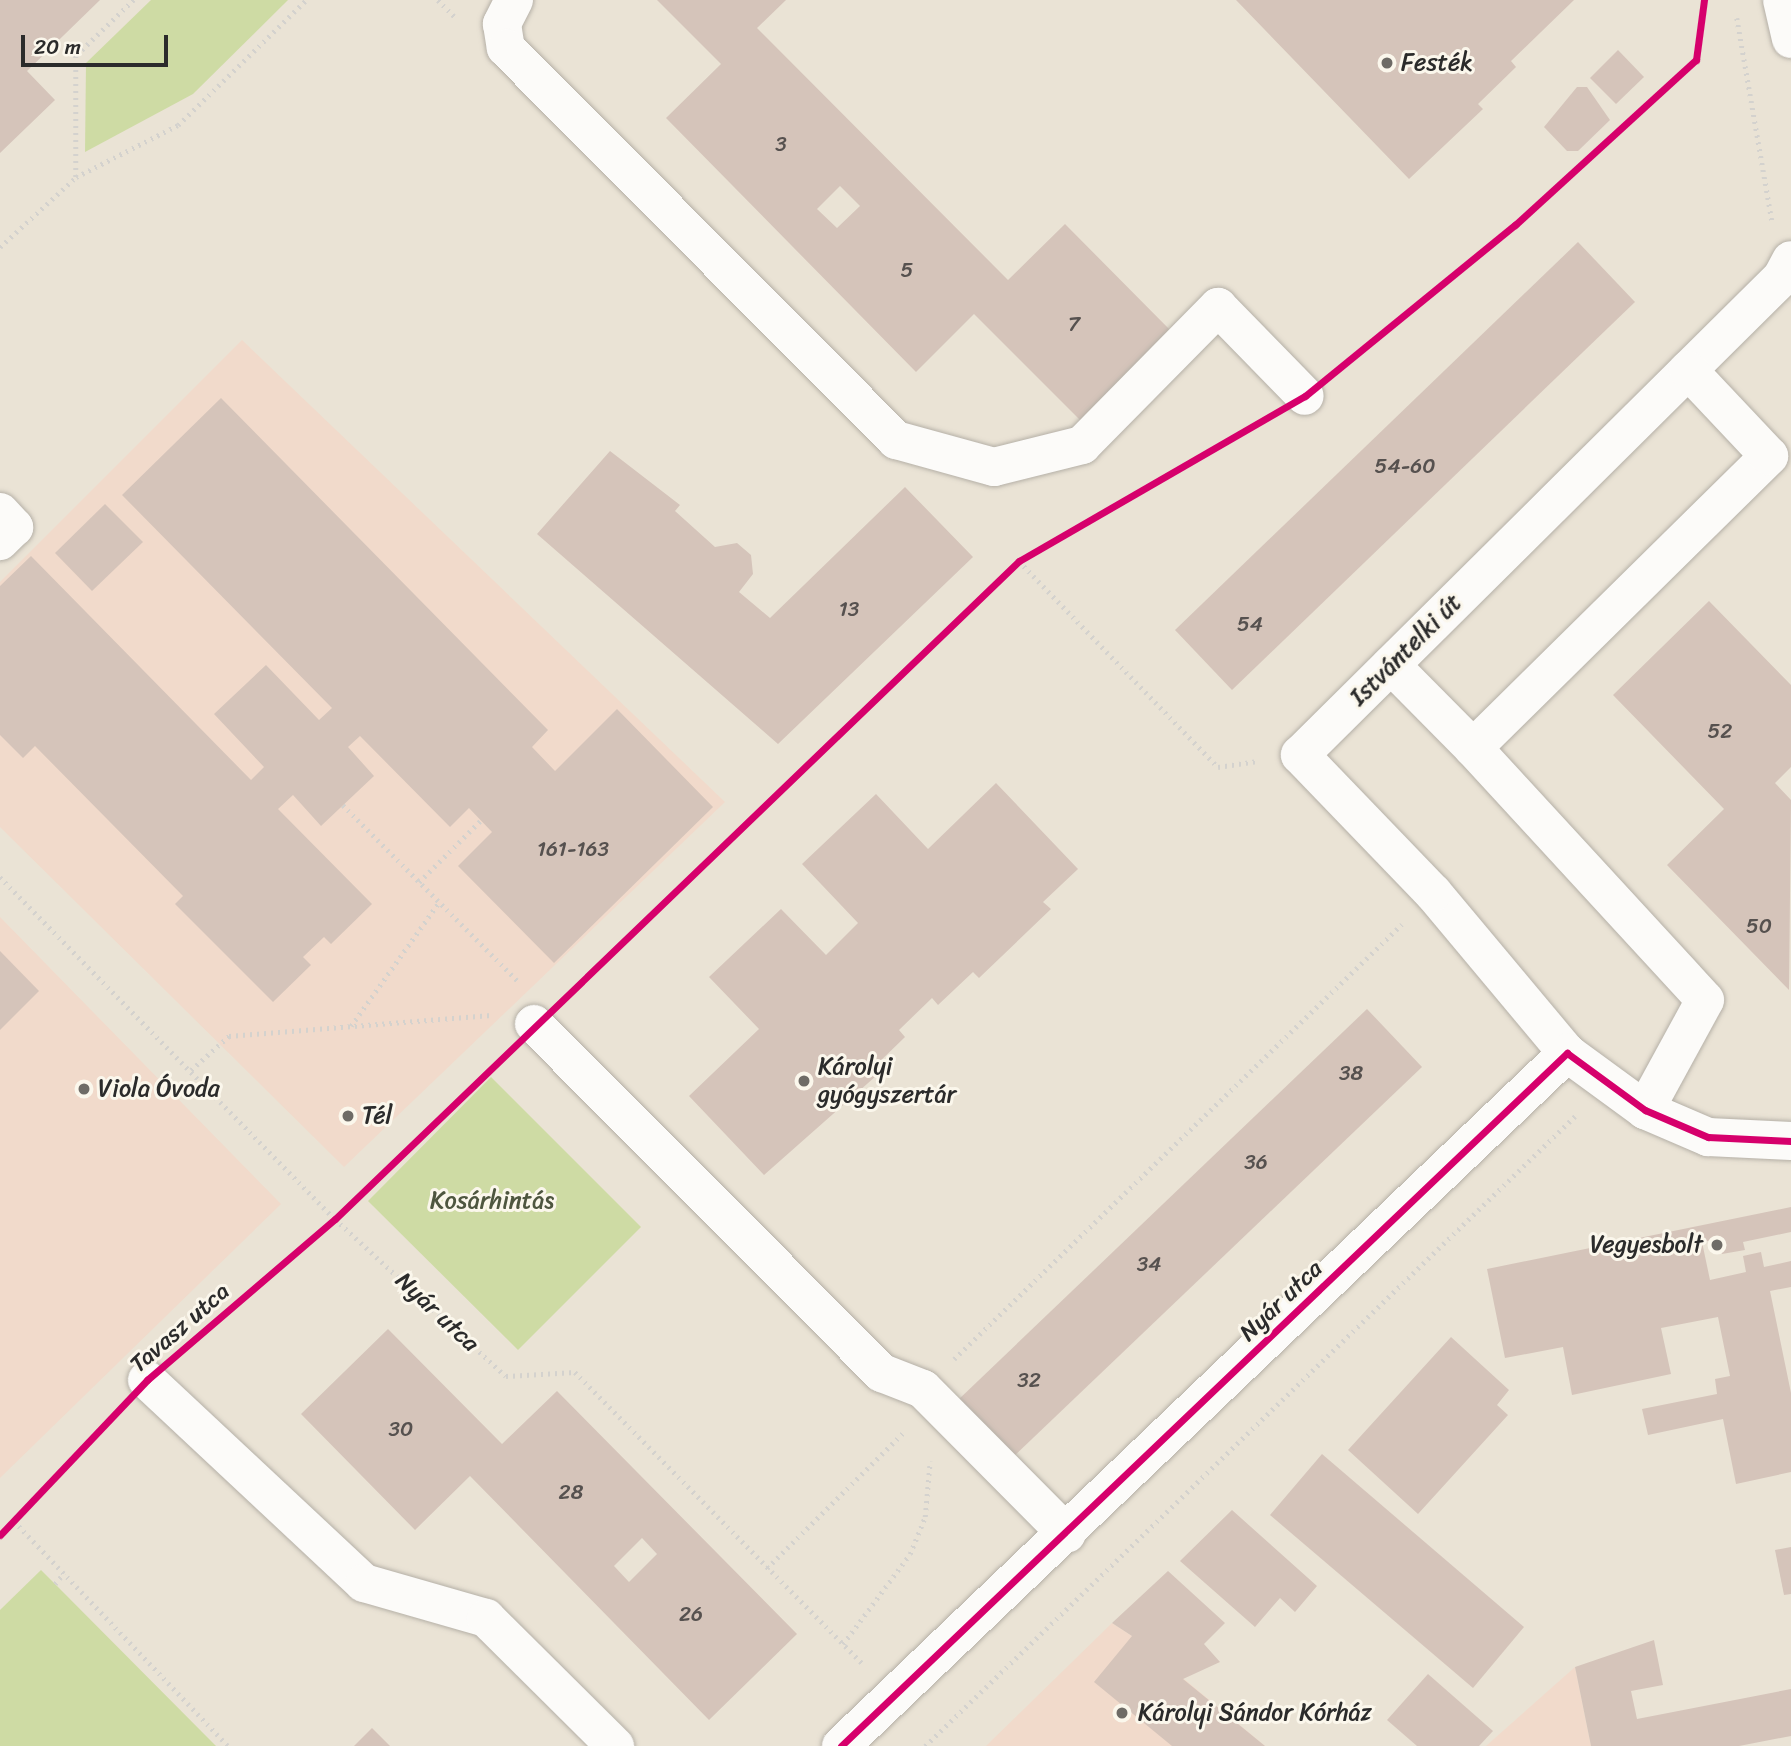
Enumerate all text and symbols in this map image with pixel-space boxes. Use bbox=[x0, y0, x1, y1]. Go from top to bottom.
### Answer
scale bar bbox=[24, 21, 172, 65]
text: 20 m bbox=[34, 28, 81, 66]
place label: Festék bbox=[1401, 49, 1473, 77]
marker: Festék bbox=[1379, 55, 1395, 71]
house number: 3 bbox=[775, 131, 787, 157]
house number: 5 bbox=[901, 257, 913, 283]
house number: 7 bbox=[1068, 311, 1080, 337]
house number: 54-60 bbox=[1375, 453, 1435, 479]
street label: Istvántelki út bbox=[1344, 588, 1468, 712]
house number: 13 bbox=[839, 596, 859, 622]
house number: 54 bbox=[1237, 611, 1263, 637]
house number: 52 bbox=[1708, 718, 1732, 744]
house number: 161-163 bbox=[537, 836, 609, 862]
house number: 50 bbox=[1746, 913, 1772, 939]
place label: Károlyi gyógyszertár bbox=[818, 1053, 956, 1109]
house number: 38 bbox=[1339, 1060, 1363, 1086]
marker: Károlyi gyógyszertár bbox=[796, 1073, 812, 1089]
place label: Viola Óvoda bbox=[98, 1075, 220, 1103]
marker: Viola Óvoda bbox=[76, 1081, 92, 1097]
place label: Tél bbox=[362, 1102, 392, 1130]
marker: Tél bbox=[340, 1108, 356, 1124]
house number: 36 bbox=[1244, 1149, 1268, 1175]
park label: Kosárhintás bbox=[430, 1187, 554, 1215]
place label: Vegyesbolt bbox=[1590, 1231, 1703, 1259]
marker: Vegyesbolt bbox=[1709, 1237, 1725, 1253]
house number: 34 bbox=[1137, 1251, 1161, 1277]
street label: Nyár utca bbox=[1233, 1254, 1329, 1348]
street label: Nyár utca bbox=[389, 1266, 485, 1358]
street label: Tavasz utca bbox=[124, 1277, 236, 1379]
house number: 32 bbox=[1017, 1367, 1041, 1393]
house number: 30 bbox=[389, 1416, 413, 1442]
house number: 28 bbox=[559, 1479, 583, 1505]
house number: 26 bbox=[679, 1601, 703, 1627]
place label: Károlyi Sándor Kórház bbox=[1138, 1699, 1372, 1727]
marker: Károlyi Sándor Kórház bbox=[1112, 1703, 1132, 1723]

